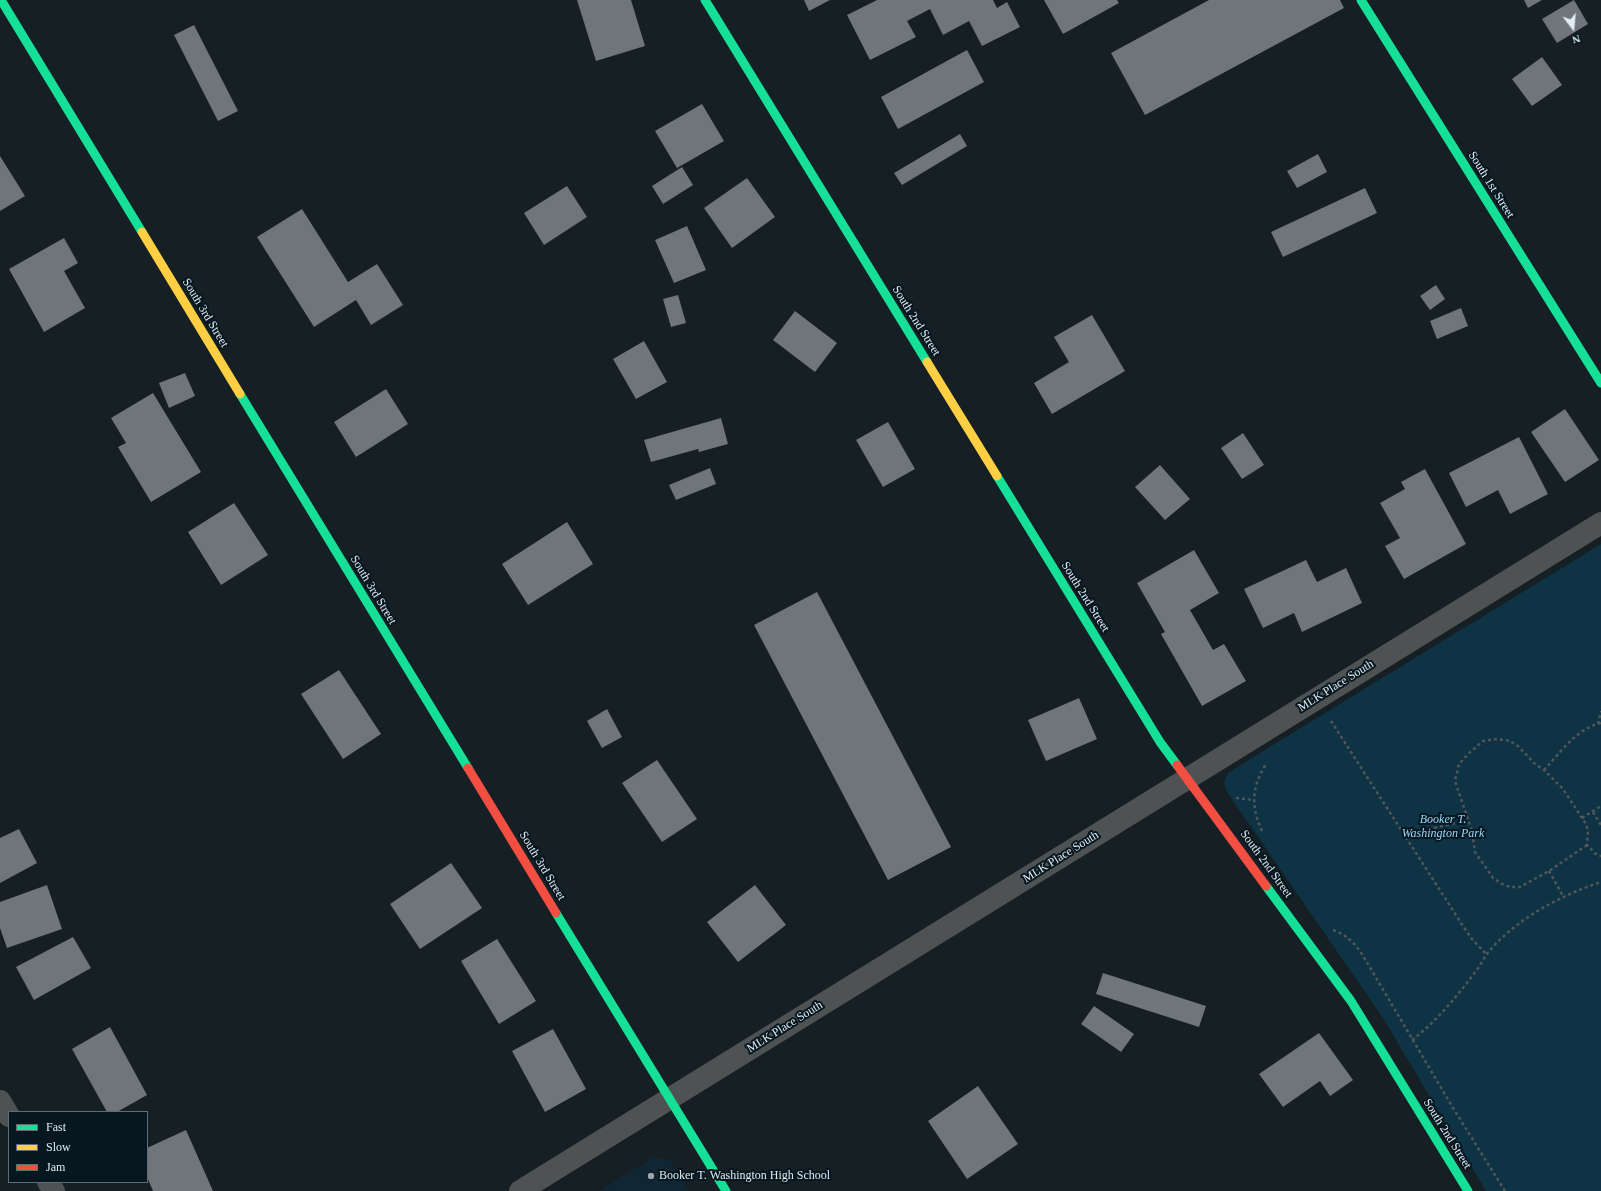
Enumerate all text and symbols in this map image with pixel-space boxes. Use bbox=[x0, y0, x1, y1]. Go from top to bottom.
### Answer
north arrow bbox=[1553, 8, 1593, 48]
text: N bbox=[1571, 33, 1582, 46]
street label: South 1st Street bbox=[1465, 149, 1517, 221]
street label: South 3rd Street bbox=[179, 276, 231, 350]
street label: South 2nd Street bbox=[889, 283, 943, 359]
street label: South 3rd Street bbox=[347, 553, 399, 627]
street label: South 2nd Street bbox=[1058, 559, 1112, 635]
street label: MLK Place South bbox=[1295, 657, 1377, 715]
park label: Booker T. Washington Park bbox=[1402, 813, 1484, 841]
street label: South 2nd Street bbox=[1237, 827, 1295, 901]
street label: MLK Place South bbox=[1020, 828, 1102, 886]
street label: South 3rd Street bbox=[516, 829, 568, 903]
street label: MLK Place South bbox=[744, 998, 826, 1056]
street label: South 2nd Street bbox=[1420, 1096, 1474, 1172]
legend bbox=[8, 1111, 148, 1183]
text: Fast bbox=[46, 1120, 66, 1134]
text: Slow bbox=[46, 1140, 71, 1154]
text: Jam bbox=[46, 1160, 65, 1174]
place label: Booker T. Washington High School bbox=[659, 1169, 830, 1183]
marker: Booker T. Washington High School bbox=[646, 1171, 656, 1181]

